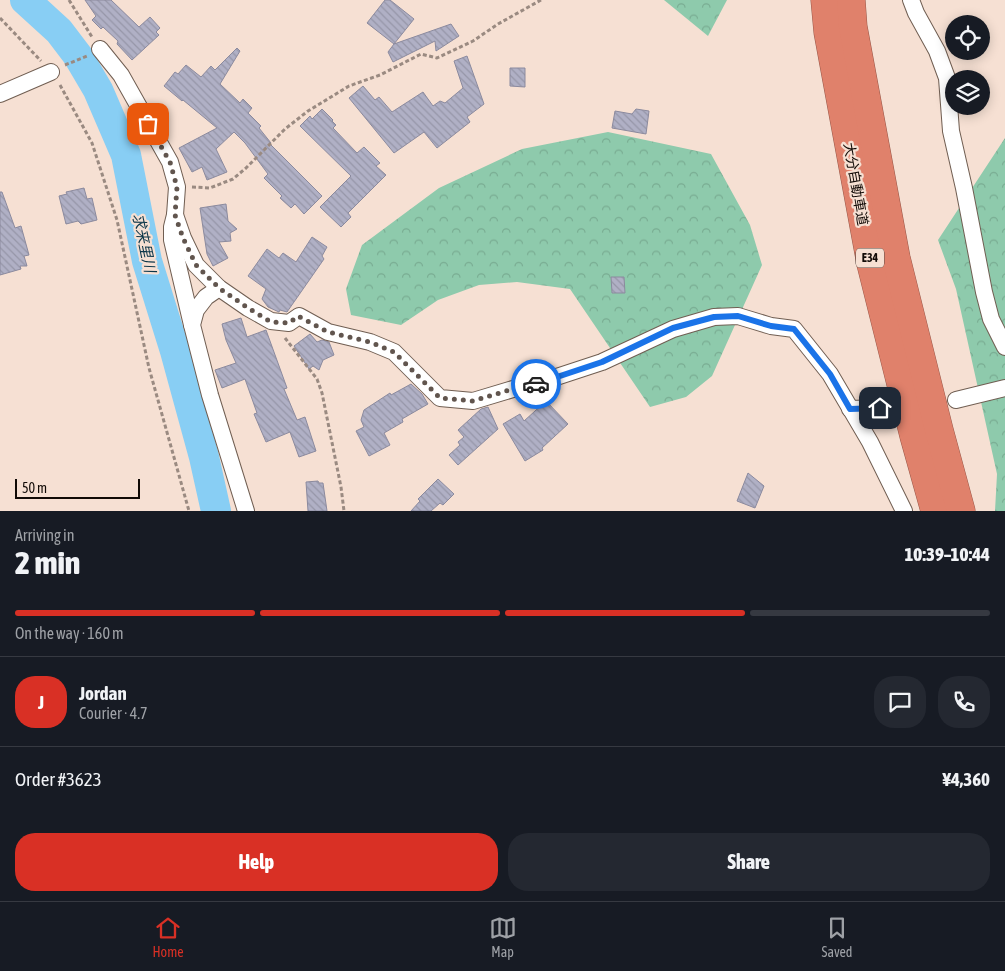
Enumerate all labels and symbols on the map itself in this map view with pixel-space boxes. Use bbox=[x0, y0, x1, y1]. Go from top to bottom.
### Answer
pin bbox=[127, 103, 169, 145]
street label: 大分自動車道 bbox=[841, 141, 871, 227]
water label: 求来里川 bbox=[130, 212, 159, 276]
road number: E34 bbox=[856, 248, 884, 268]
courier bbox=[511, 359, 561, 409]
pin bbox=[859, 387, 901, 429]
scale bar bbox=[15, 476, 140, 499]

